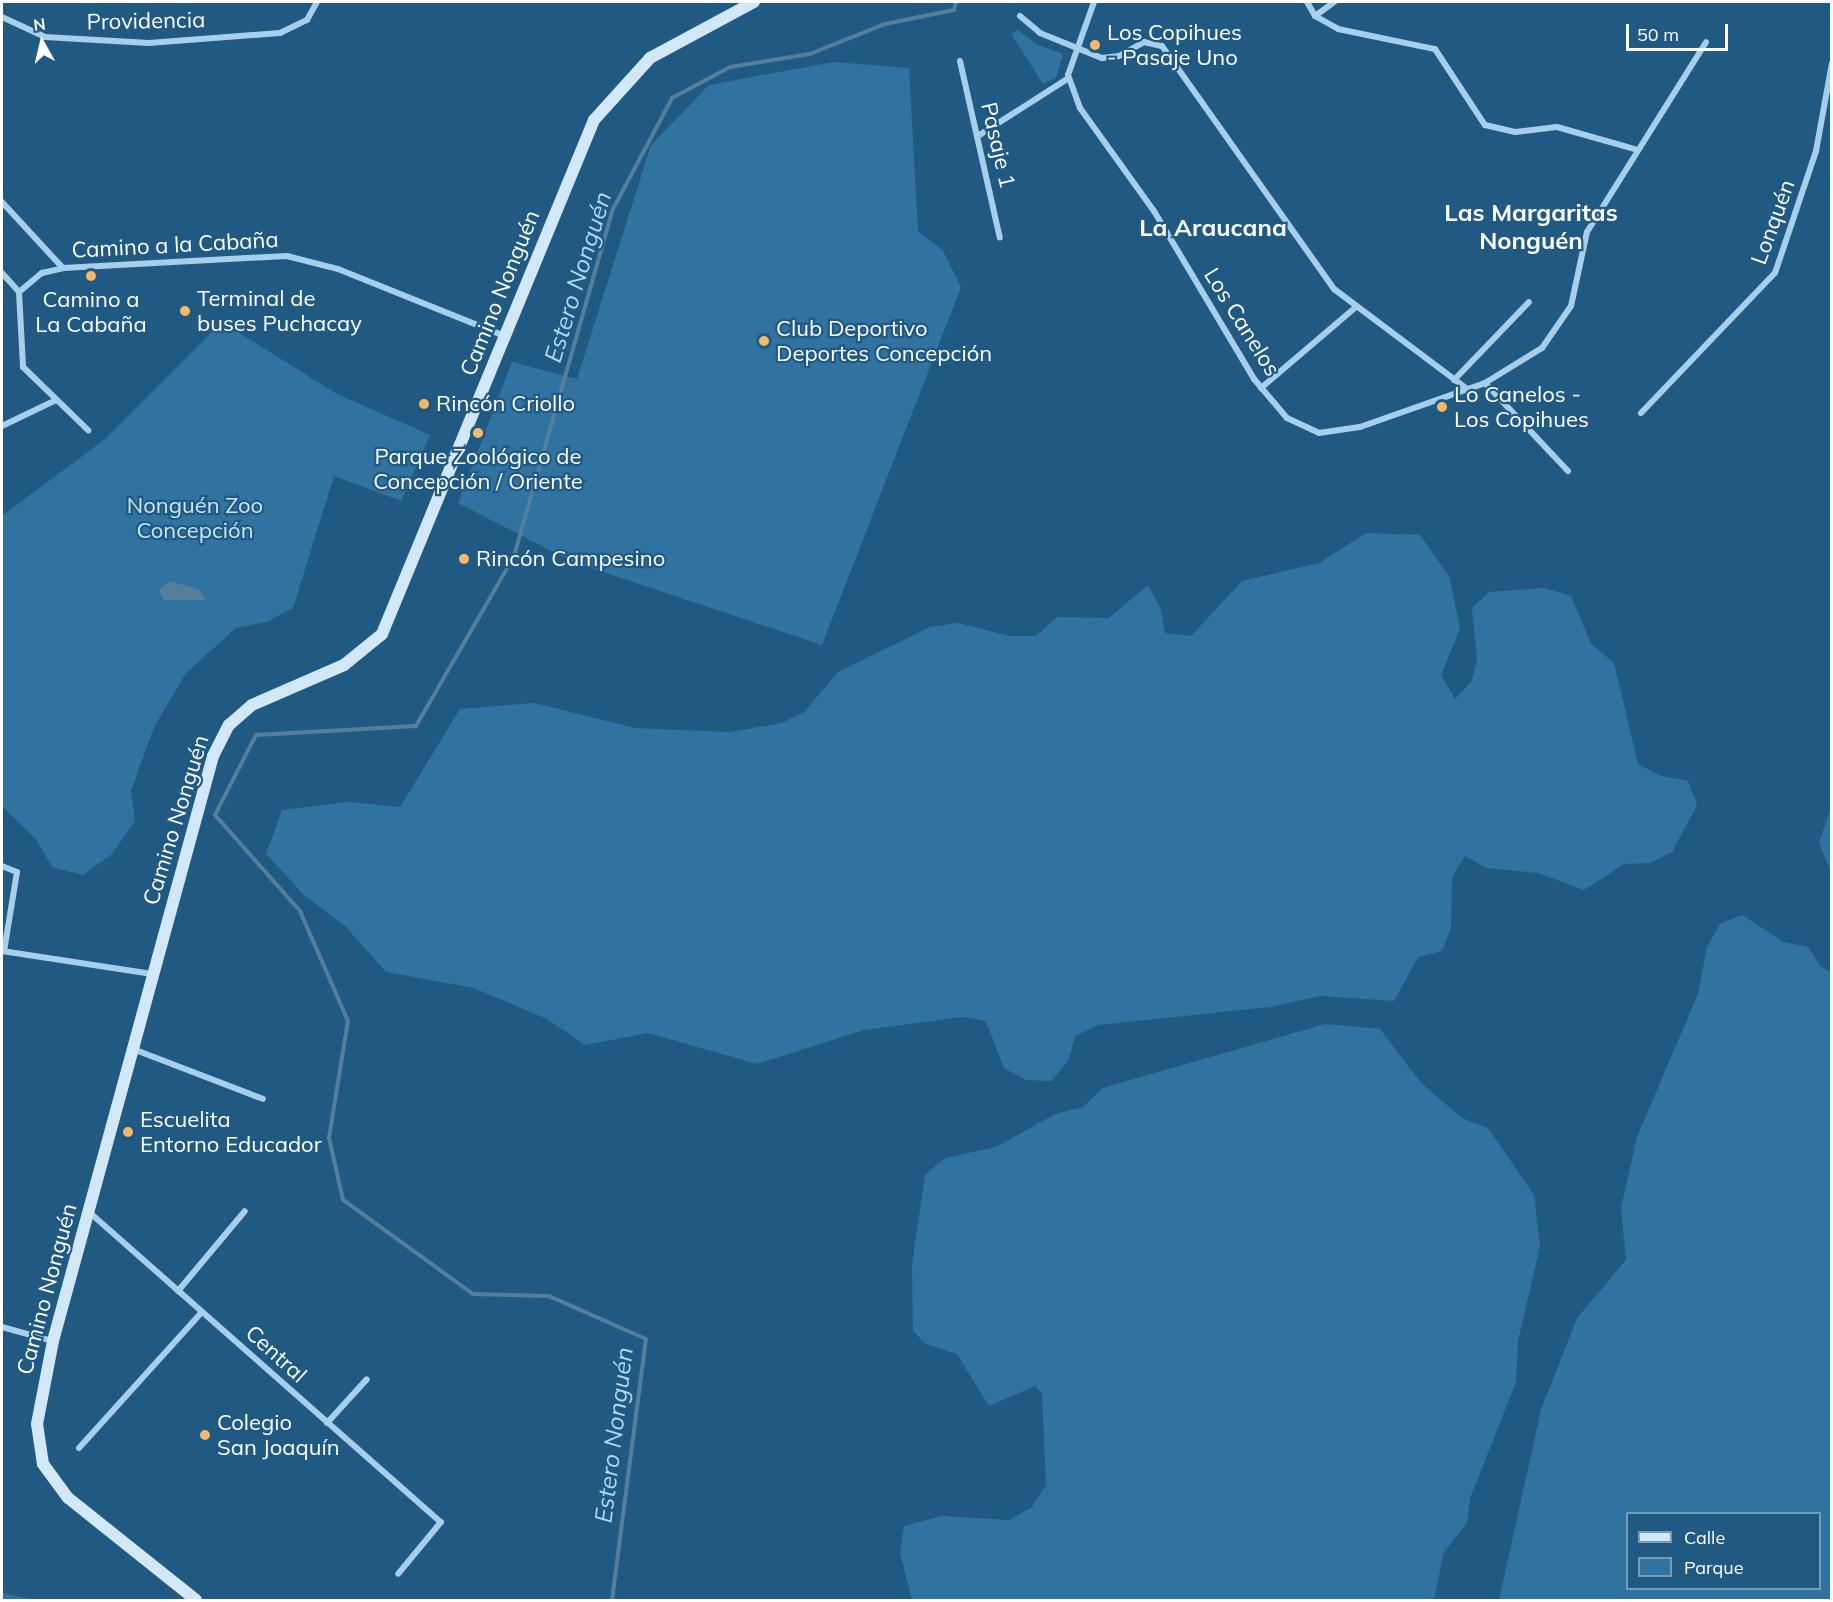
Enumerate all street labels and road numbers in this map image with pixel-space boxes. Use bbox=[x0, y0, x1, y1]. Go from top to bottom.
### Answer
street label: Providencia bbox=[86, 7, 206, 35]
street label: Pasaje 1 bbox=[975, 100, 1021, 190]
street label: Lonquén bbox=[1746, 176, 1800, 268]
street label: Camino Nonguén bbox=[455, 206, 545, 380]
street label: Camino a la Cabaña bbox=[71, 226, 279, 264]
street label: Los Canelos bbox=[1198, 263, 1286, 381]
street label: Camino Nonguén bbox=[138, 732, 214, 908]
street label: Camino Nonguén bbox=[11, 1200, 83, 1378]
street label: Central bbox=[240, 1320, 312, 1388]

